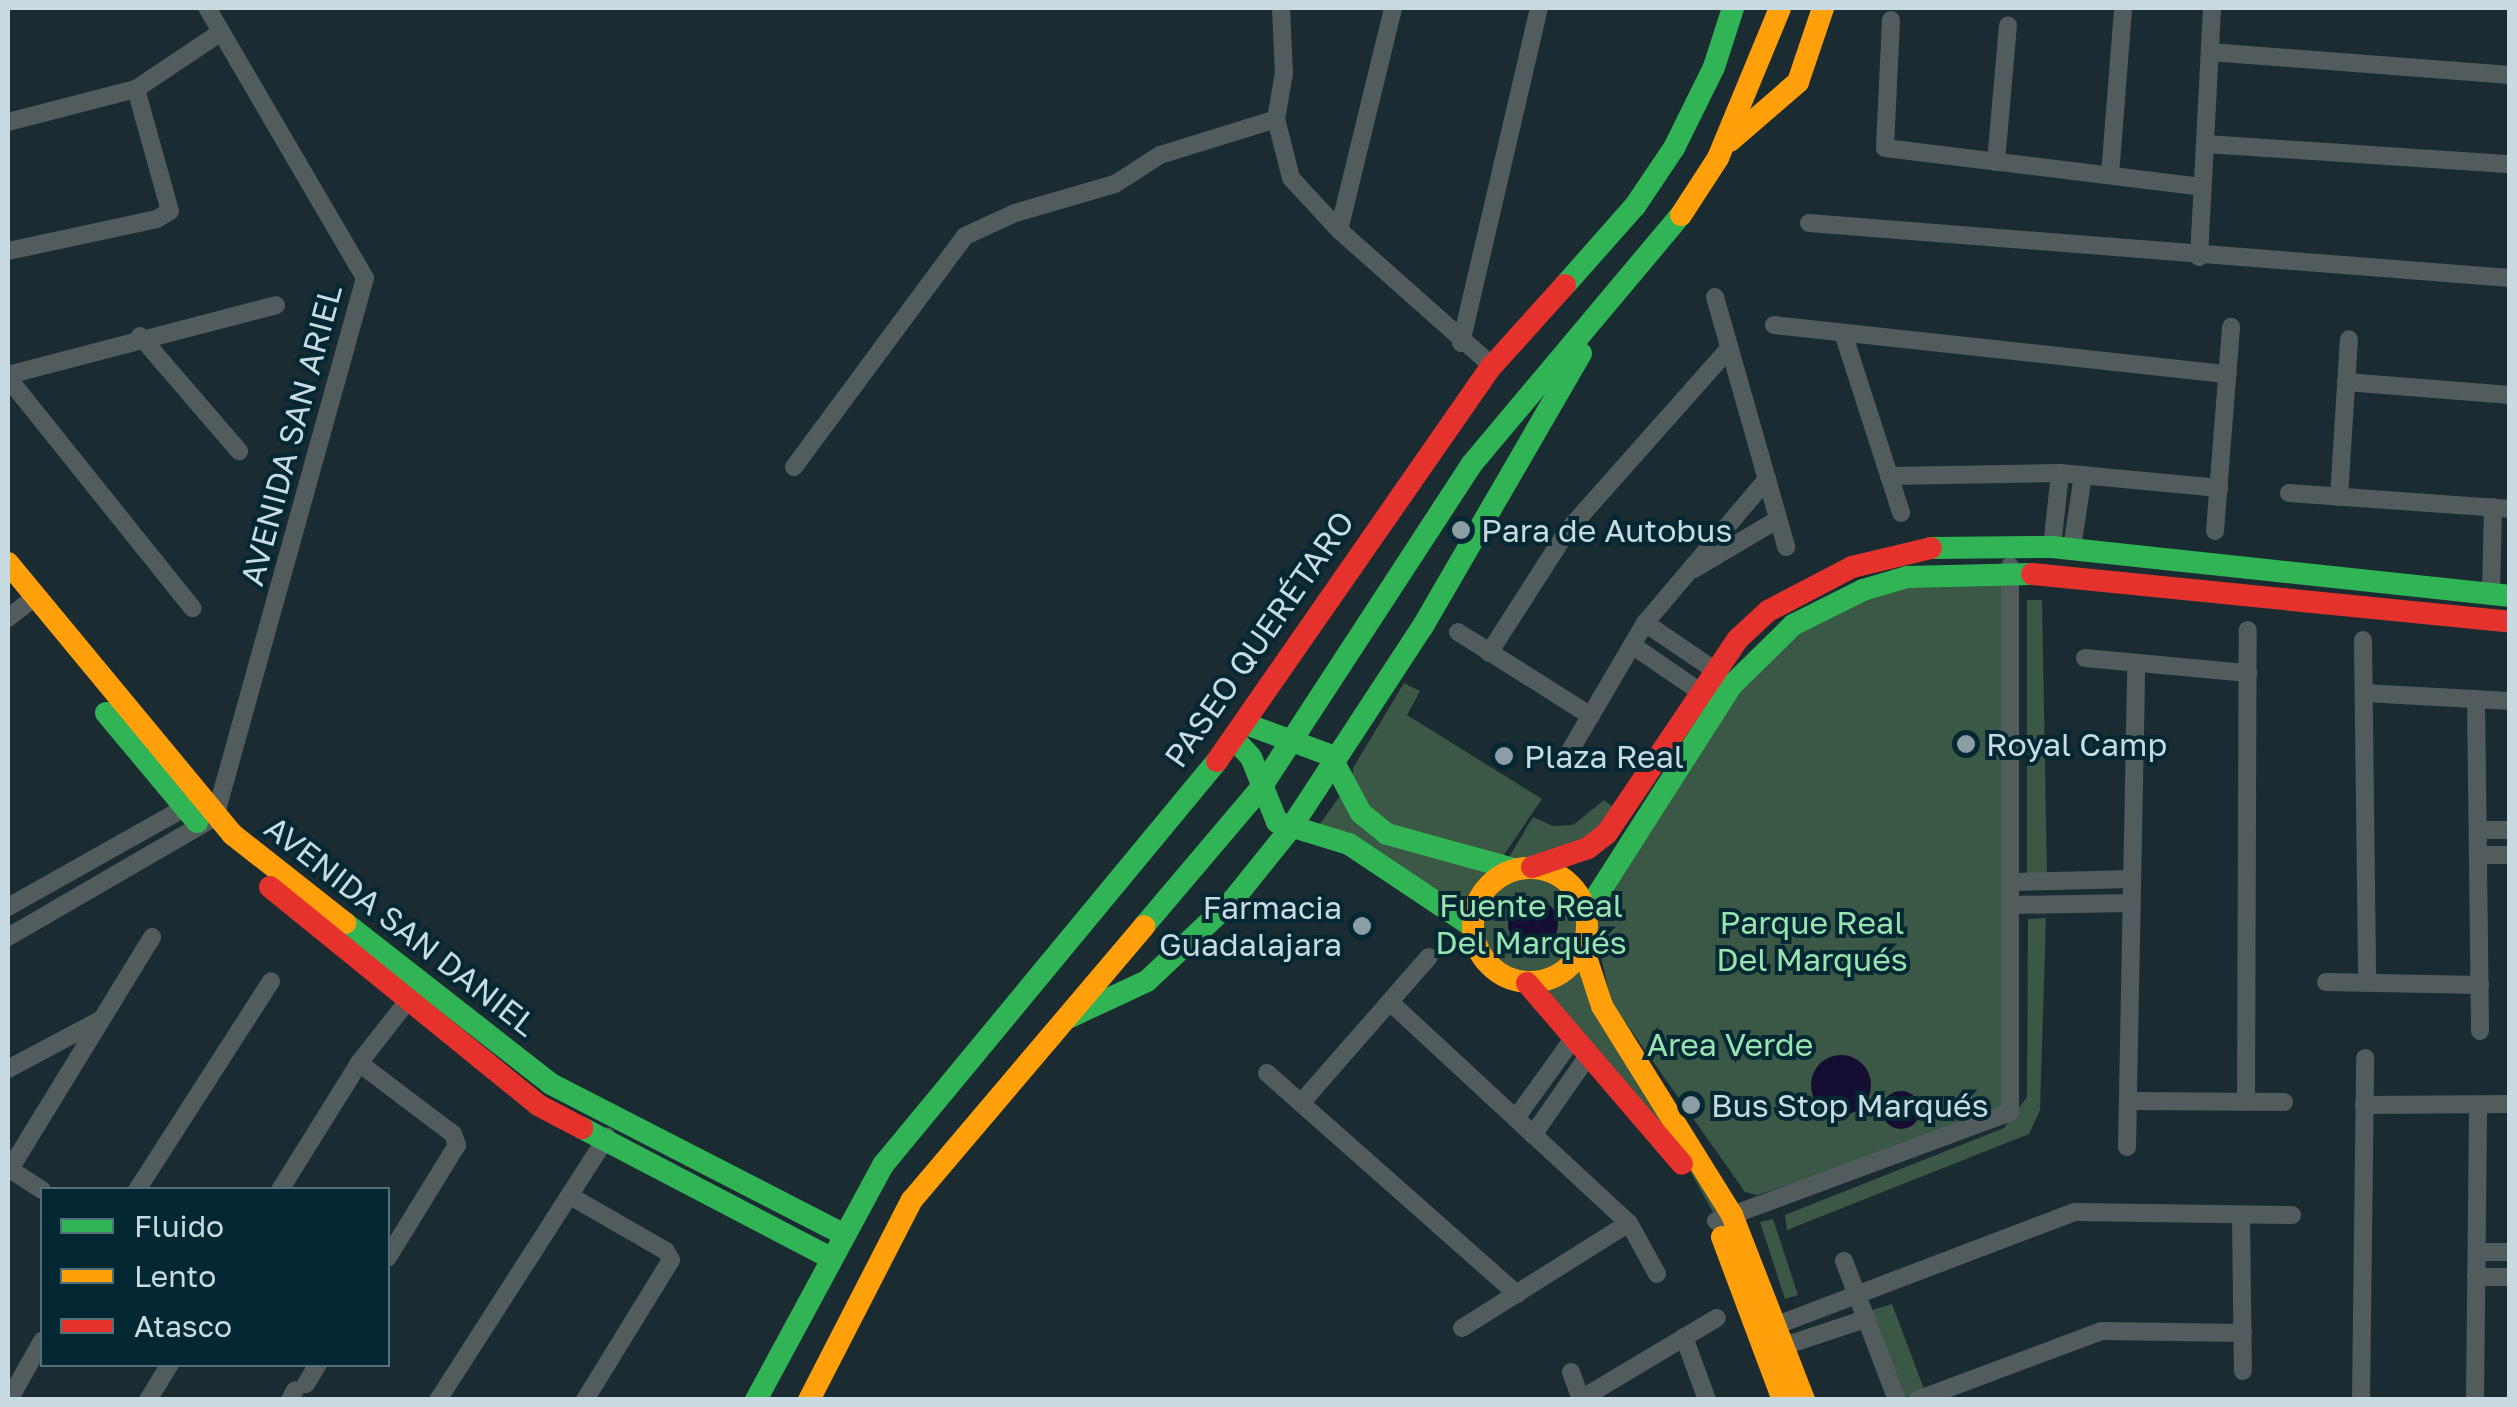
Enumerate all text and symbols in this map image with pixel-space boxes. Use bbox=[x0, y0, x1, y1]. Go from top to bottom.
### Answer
street label: AVENIDA SAN ARIEL bbox=[232, 280, 350, 590]
street label: PASEO QUERÉTARO bbox=[1156, 504, 1362, 774]
place label: Para de Autobus bbox=[1481, 511, 1732, 549]
marker: Para de Autobus bbox=[1450, 519, 1472, 541]
place label: Royal Camp bbox=[1986, 725, 2167, 763]
marker: Royal Camp bbox=[1955, 733, 1977, 755]
place label: Plaza Real bbox=[1524, 737, 1684, 775]
marker: Plaza Real bbox=[1493, 745, 1515, 767]
street label: AVENIDA SAN DANIEL bbox=[257, 808, 545, 1044]
park label: Fuente Real Del Marqués bbox=[1435, 887, 1627, 962]
place label: Farmacia Guadalajara bbox=[1159, 889, 1342, 964]
park label: Parque Real Del Marqués bbox=[1716, 904, 1908, 979]
marker: Farmacia Guadalajara bbox=[1351, 915, 1373, 937]
park label: Area Verde bbox=[1647, 1025, 1813, 1063]
place label: Bus Stop Marqués bbox=[1711, 1086, 1989, 1124]
marker: Bus Stop Marqués bbox=[1680, 1094, 1702, 1116]
legend bbox=[40, 1187, 390, 1367]
text: Fluido bbox=[134, 1208, 224, 1244]
text: Lento bbox=[134, 1258, 216, 1294]
text: Atasco bbox=[134, 1308, 232, 1344]

